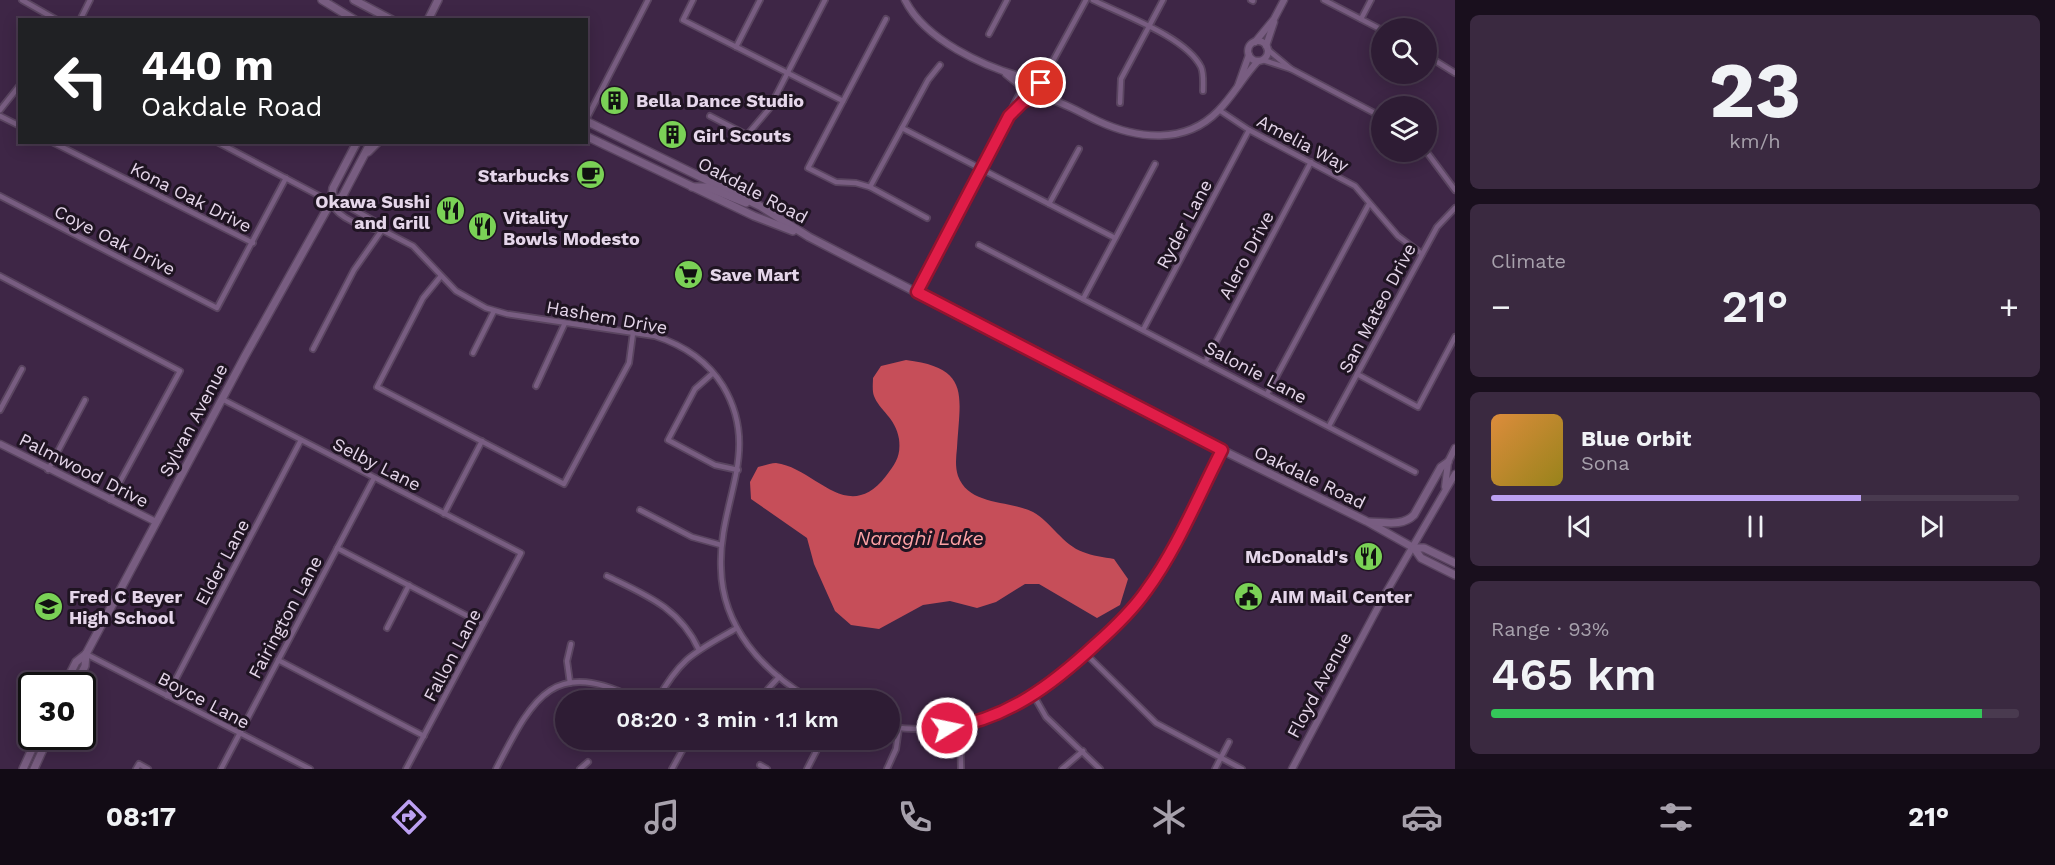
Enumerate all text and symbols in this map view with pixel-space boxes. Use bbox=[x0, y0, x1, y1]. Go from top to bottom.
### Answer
map controls bbox=[1371, 18, 1437, 162]
button: search bbox=[1371, 18, 1437, 84]
text: 440 m bbox=[141, 41, 274, 90]
icon: left bbox=[42, 42, 120, 120]
text: 23 bbox=[1709, 44, 1801, 136]
pin bbox=[1015, 57, 1066, 108]
icon: arrive bbox=[1024, 66, 1057, 99]
building icon: Bella Dance Studio bbox=[599, 84, 631, 116]
place label: Bella Dance Studio bbox=[636, 90, 804, 111]
text: Oakdale Road bbox=[141, 91, 322, 123]
button: layers bbox=[1371, 96, 1437, 162]
street label: Amelia Way bbox=[1254, 110, 1353, 176]
building icon: Girl Scouts bbox=[656, 119, 688, 151]
place label: Girl Scouts bbox=[693, 125, 791, 146]
text: km/h bbox=[1729, 129, 1781, 153]
street label: Oakdale Road bbox=[695, 152, 811, 228]
street label: Kona Oak Drive bbox=[127, 157, 255, 237]
cafe icon: Starbucks bbox=[574, 159, 606, 191]
place label: Starbucks bbox=[478, 165, 569, 186]
street label: Ryder Lane bbox=[1152, 176, 1216, 272]
place label: Okawa Sushi and Grill bbox=[315, 191, 430, 233]
restaurant icon: Okawa Sushi and Grill bbox=[435, 195, 467, 227]
street label: Coye Oak Drive bbox=[51, 200, 179, 280]
place label: Vitality Bowls Modesto bbox=[503, 207, 640, 249]
street label: Alero Drive bbox=[1214, 207, 1278, 303]
restaurant icon: Vitality Bowls Modesto bbox=[466, 211, 498, 243]
street label: San Mateo Drive bbox=[1334, 240, 1420, 376]
text: Climate bbox=[1491, 249, 1566, 273]
supermarket icon: Save Mart bbox=[673, 258, 705, 290]
place label: Save Mart bbox=[710, 264, 799, 285]
text: 21° bbox=[1721, 280, 1789, 333]
text: − bbox=[1491, 287, 1511, 326]
text: + bbox=[1999, 287, 2019, 326]
street label: Hashem Drive bbox=[545, 296, 669, 338]
street label: Salonie Lane bbox=[1201, 336, 1311, 408]
street label: Sylvan Avenue bbox=[154, 360, 232, 480]
text: Blue Orbit bbox=[1581, 426, 1691, 451]
street label: Palmwood Drive bbox=[16, 428, 152, 512]
street label: Selby Lane bbox=[330, 433, 424, 495]
street label: Oakdale Road bbox=[1251, 441, 1369, 513]
text: Sona bbox=[1581, 451, 1630, 475]
icon: previous bbox=[1563, 510, 1596, 543]
icon: pause bbox=[1739, 510, 1772, 543]
icon: next bbox=[1915, 510, 1948, 543]
street label: Elder Lane bbox=[191, 515, 253, 609]
water label: Naraghi Lake bbox=[856, 526, 984, 550]
restaurant icon: McDonald's bbox=[1353, 540, 1385, 572]
place label: McDonald's bbox=[1245, 546, 1348, 567]
street label: Fairington Lane bbox=[244, 552, 326, 682]
public building icon: AIM Mail Center bbox=[1233, 580, 1265, 612]
place label: Fred C Beyer High School bbox=[69, 586, 182, 628]
place label: AIM Mail Center bbox=[1270, 586, 1412, 607]
school or university icon: Fred C Beyer High School bbox=[32, 590, 64, 622]
street label: Fallon Lane bbox=[419, 605, 485, 705]
text: Range · 93% bbox=[1491, 617, 1609, 641]
street label: Floyd Avenue bbox=[1282, 629, 1356, 741]
text: 465 km bbox=[1491, 648, 1657, 701]
street label: Boyce Lane bbox=[155, 667, 253, 733]
speed limit sign: 30 bbox=[18, 672, 96, 750]
position arrow bbox=[915, 696, 979, 760]
text: 08:20 · 3 min · 1.1 km bbox=[616, 707, 839, 732]
icon: directions bbox=[388, 796, 430, 838]
icon: music bbox=[641, 796, 683, 838]
icon: phone bbox=[894, 796, 936, 838]
icon: climate bbox=[1148, 796, 1190, 838]
icon: car bbox=[1401, 796, 1443, 838]
icon: filters bbox=[1655, 796, 1697, 838]
text: 08:17 bbox=[106, 801, 176, 833]
text: 21° bbox=[1908, 801, 1949, 833]

